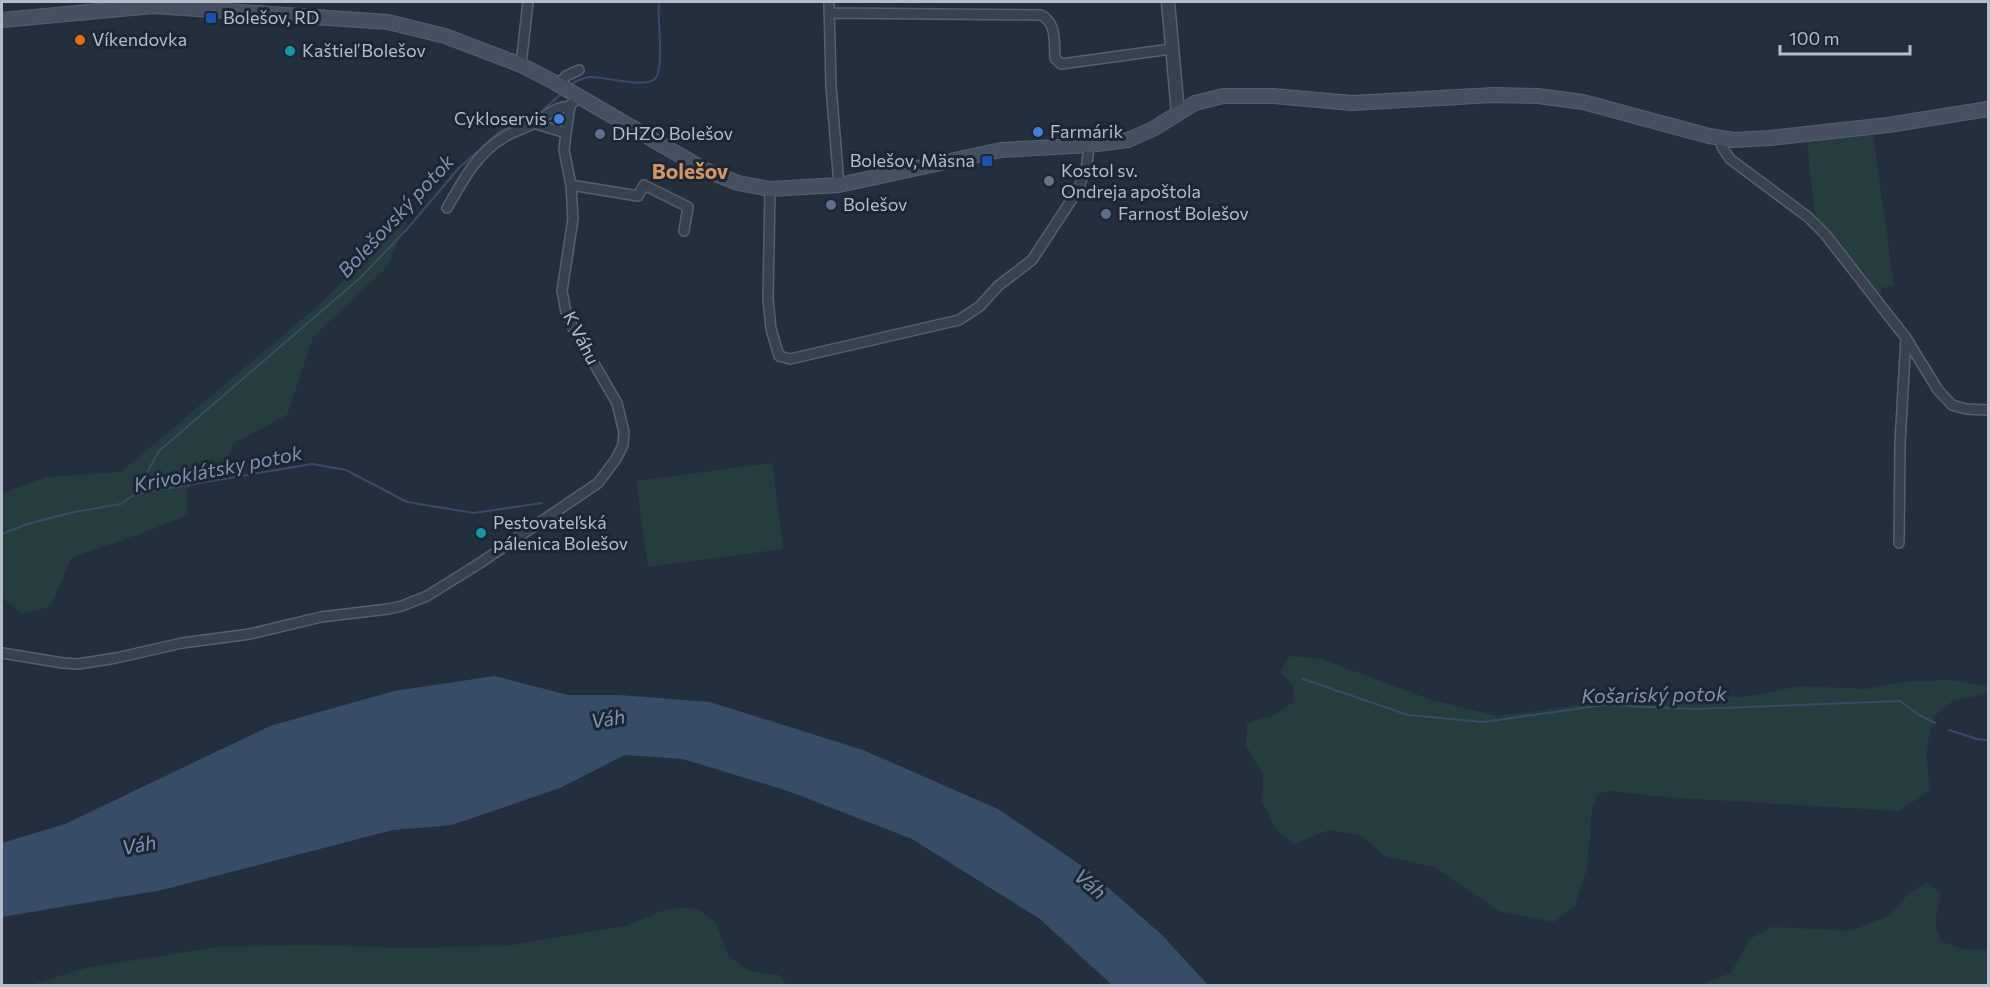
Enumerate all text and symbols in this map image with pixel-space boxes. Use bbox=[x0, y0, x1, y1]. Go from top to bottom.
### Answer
place label: Bolešov, RD bbox=[223, 6, 319, 28]
marker: Bolešov, RD bbox=[204, 11, 218, 25]
scale bar bbox=[1780, 18, 1910, 56]
text: 100 m bbox=[1789, 27, 1839, 49]
place label: Víkendovka bbox=[92, 28, 187, 50]
marker: Víkendovka bbox=[73, 33, 87, 47]
place label: Kaštieľ Bolešov bbox=[302, 39, 426, 61]
marker: Kaštieľ Bolešov bbox=[283, 44, 297, 58]
place label: Cykloservis bbox=[454, 107, 547, 129]
marker: Cykloservis bbox=[552, 112, 566, 126]
place label: Farmárik bbox=[1050, 120, 1123, 142]
place label: DHZO Bolešov bbox=[612, 122, 733, 144]
marker: Farmárik bbox=[1031, 125, 1045, 139]
marker: DHZO Bolešov bbox=[593, 127, 607, 141]
water label: Bolešovský potok bbox=[332, 148, 459, 282]
place label: Bolešov, Mäsna bbox=[850, 149, 975, 171]
marker: Bolešov, Mäsna bbox=[980, 154, 994, 168]
district label: Bolešov bbox=[652, 158, 729, 183]
place label: Kostol sv. Ondreja apoštola bbox=[1061, 159, 1201, 202]
marker: Kostol sv. Ondreja apoštola bbox=[1042, 174, 1056, 188]
place label: Bolešov bbox=[843, 193, 907, 215]
marker: Bolešov bbox=[824, 198, 838, 212]
place label: Farnosť Bolešov bbox=[1118, 202, 1249, 224]
marker: Farnosť Bolešov bbox=[1099, 207, 1113, 221]
street label: K Váhu bbox=[559, 307, 605, 368]
water label: Krivoklátsky potok bbox=[131, 440, 305, 496]
place label: Pestovateľská pálenica Bolešov bbox=[493, 511, 628, 554]
marker: Pestovateľská pálenica Bolešov bbox=[474, 526, 488, 540]
water label: Košariský potok bbox=[1581, 681, 1728, 707]
water label: Váh bbox=[589, 703, 627, 733]
water label: Váh bbox=[120, 829, 158, 859]
water label: Váh bbox=[1070, 863, 1112, 904]

